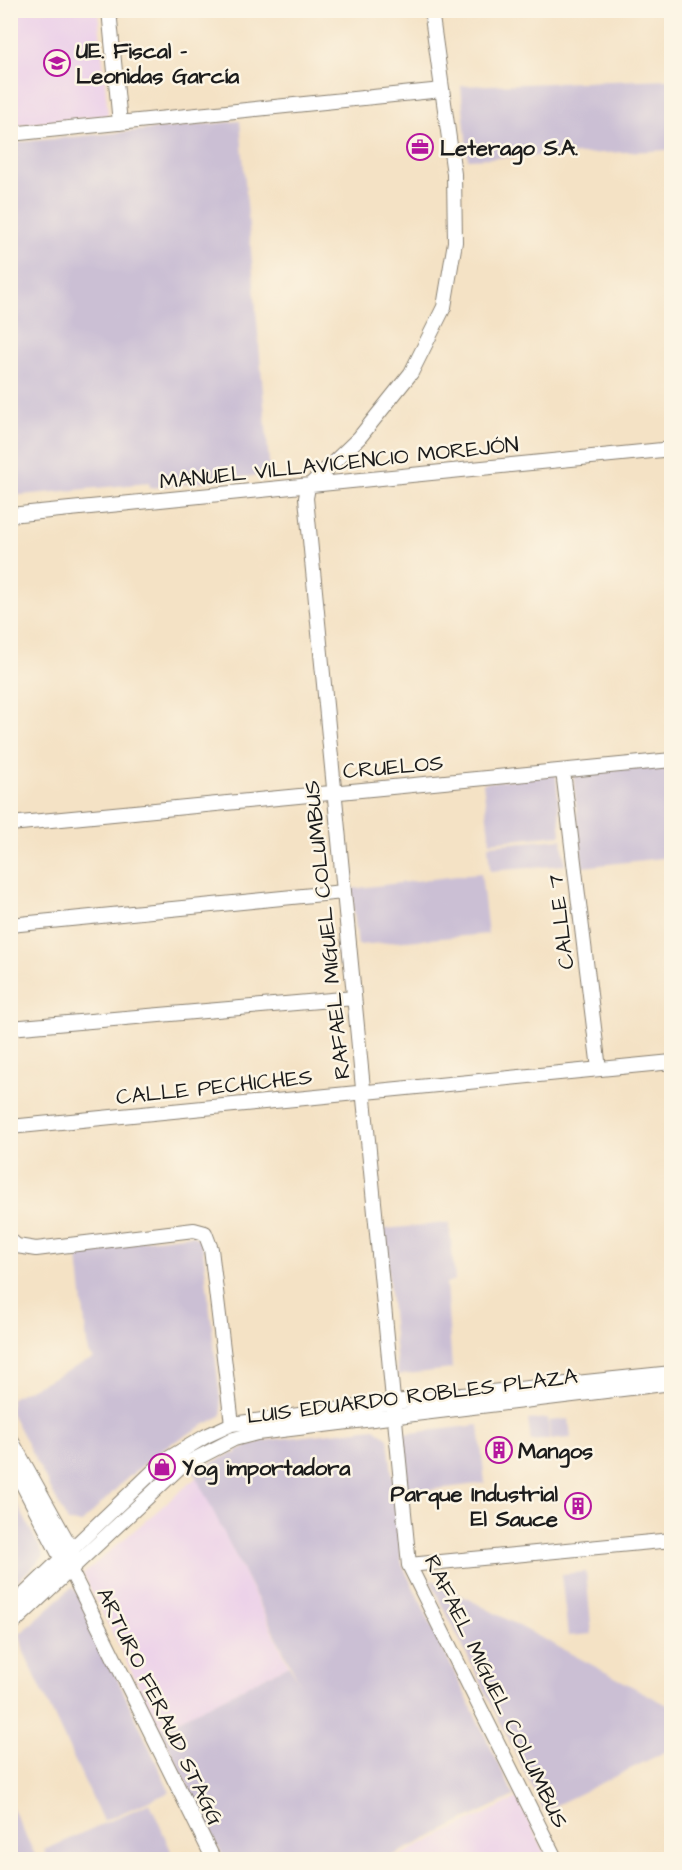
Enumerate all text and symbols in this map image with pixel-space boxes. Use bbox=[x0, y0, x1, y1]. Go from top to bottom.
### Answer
place label: UE. Fiscal - Leonidas García bbox=[76, 36, 240, 92]
school or university icon: UE. Fiscal - Leonidas García bbox=[42, 48, 72, 78]
office icon: Leterago S.A. bbox=[405, 132, 435, 162]
place label: Leterago S.A. bbox=[440, 133, 578, 165]
street label: MANUEL VILLAVICENCIO MOREJÓN bbox=[158, 429, 520, 498]
street label: CRUELOS bbox=[342, 748, 445, 787]
street label: RAFAEL MIGUEL COLUMBUS bbox=[296, 779, 359, 1081]
street label: CALLE 7 bbox=[540, 872, 583, 971]
street label: CALLE PECHICHES bbox=[114, 1062, 314, 1113]
street label: LUIS EDUARDO ROBLES PLAZA bbox=[245, 1361, 579, 1432]
building icon: Mangos bbox=[484, 1435, 514, 1465]
place label: Mangos bbox=[518, 1436, 593, 1468]
shop icon: Yog importadora bbox=[147, 1452, 177, 1482]
place label: Yog importadora bbox=[182, 1453, 351, 1485]
place label: Parque Industrial El Sauce bbox=[391, 1479, 559, 1535]
building icon: Parque Industrial El Sauce bbox=[563, 1491, 593, 1521]
street label: RAFAEL MIGUEL COLUMBUS bbox=[416, 1550, 575, 1834]
street label: ARTURO FERAUD STAGG bbox=[89, 1583, 231, 1831]

